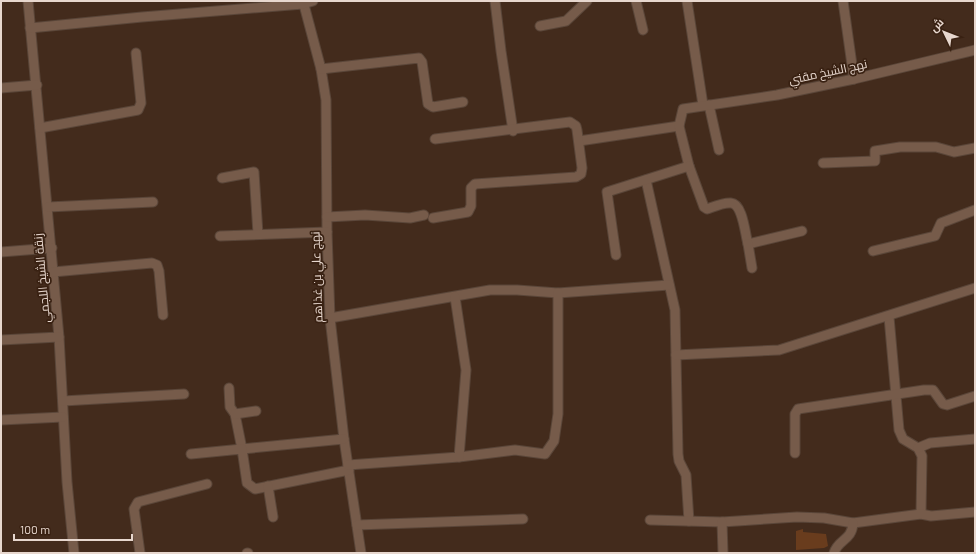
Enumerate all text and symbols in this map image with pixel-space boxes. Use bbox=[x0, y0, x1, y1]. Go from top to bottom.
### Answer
north arrow bbox=[924, 12, 964, 52]
text: ش bbox=[927, 15, 947, 35]
street label: نهج الشيخ مقني bbox=[787, 56, 869, 90]
street label: نهج علي بن غذاهم bbox=[307, 231, 329, 323]
street label: زنقة الشيخ اللجمي bbox=[30, 232, 56, 323]
scale bar bbox=[14, 516, 132, 542]
text: 100 m bbox=[20, 522, 50, 536]

